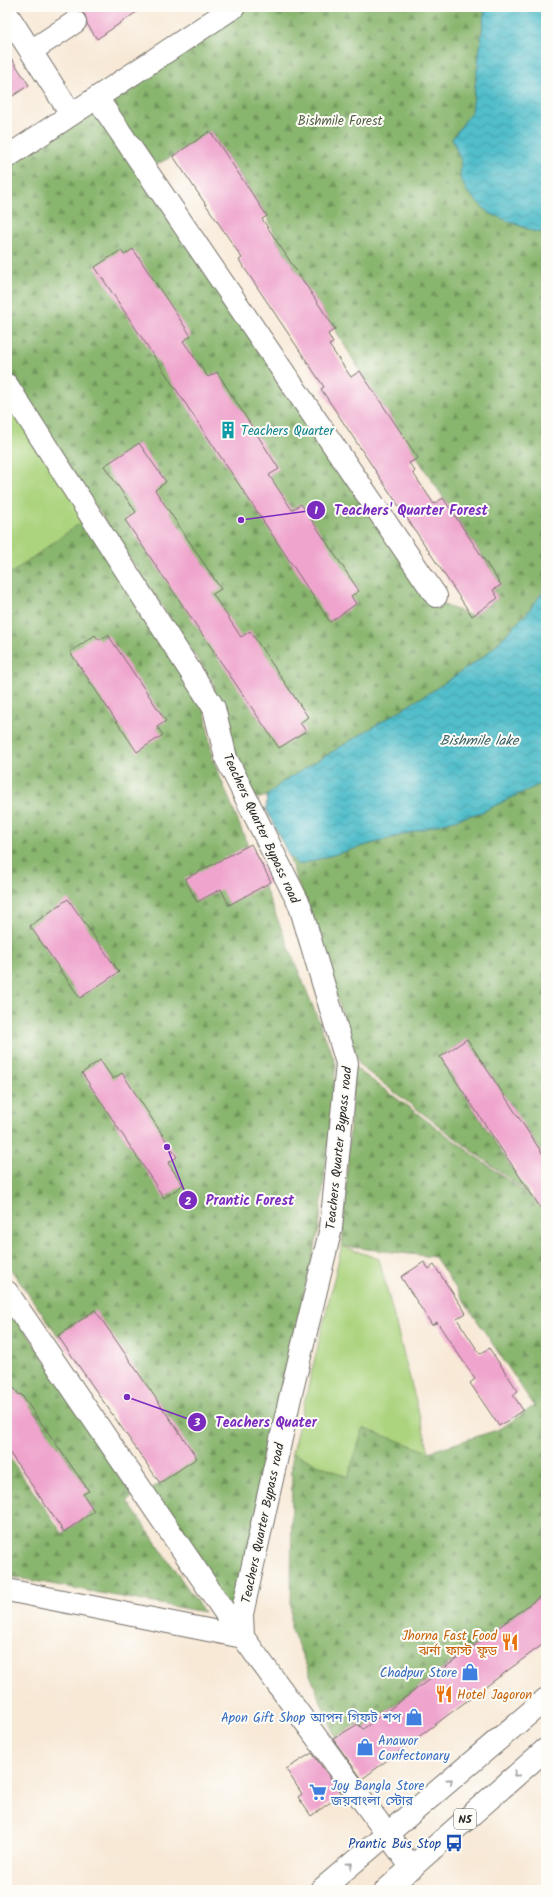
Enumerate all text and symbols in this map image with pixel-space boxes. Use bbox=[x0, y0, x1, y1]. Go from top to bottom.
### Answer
park label: Bishmile Forest bbox=[298, 111, 383, 132]
building icon: Teachers Quarter bbox=[218, 420, 238, 440]
place label: Teachers Quarter bbox=[241, 421, 334, 442]
callout: Teachers' Quarter Forest bbox=[306, 497, 495, 523]
text: Teachers' Quarter Forest bbox=[334, 500, 489, 522]
text: 1 bbox=[314, 501, 318, 520]
water label: Bishmile lake bbox=[440, 730, 520, 752]
street label: Teachers Quarter Bypass road bbox=[217, 750, 305, 908]
street label: Teachers Quarter Bypass road bbox=[320, 1065, 359, 1231]
callout: Prantic Forest bbox=[178, 1187, 302, 1213]
text: Prantic Forest bbox=[206, 1190, 295, 1212]
text: 2 bbox=[185, 1192, 192, 1211]
callout: Teachers Quater bbox=[187, 1409, 325, 1435]
text: Teachers Quater bbox=[215, 1412, 318, 1434]
text: 3 bbox=[193, 1413, 201, 1432]
street label: Teachers Quarter Bypass road bbox=[236, 1441, 291, 1606]
place label: Jhorna Fast Food ঝর্না ফাস্ট ফুড bbox=[402, 1626, 498, 1662]
restaurant icon: Jhorna Fast Food ঝর্না ফাস্ট ফুড bbox=[500, 1632, 520, 1652]
shop icon: Chadpur Store bbox=[460, 1662, 480, 1682]
place label: Chadpur Store bbox=[380, 1663, 457, 1684]
restaurant icon: Hotel Jagoron bbox=[434, 1684, 454, 1704]
place label: Hotel Jagoron bbox=[457, 1685, 532, 1706]
shop icon: Apon Gift Shop আপন গিফট শপ bbox=[404, 1707, 424, 1727]
place label: Apon Gift Shop আপন গিফট শপ bbox=[221, 1708, 402, 1729]
place label: Anawor Confectonary bbox=[378, 1731, 450, 1767]
shop icon: Anawor Confectonary bbox=[355, 1737, 375, 1757]
one-way arrow bbox=[514, 1770, 521, 1777]
place label: Joy Bangla Store জয়বাংলা স্টোর bbox=[330, 1776, 424, 1812]
one-way arrow bbox=[445, 1778, 452, 1785]
supermarket icon: Joy Bangla Store জয়বাংলা স্টোর bbox=[308, 1782, 328, 1802]
road number: N5 bbox=[454, 1809, 476, 1829]
bus stop icon: Prantic Bus Stop bbox=[444, 1833, 464, 1853]
place label: Prantic Bus Stop bbox=[348, 1834, 442, 1855]
one-way arrow bbox=[346, 1862, 353, 1869]

